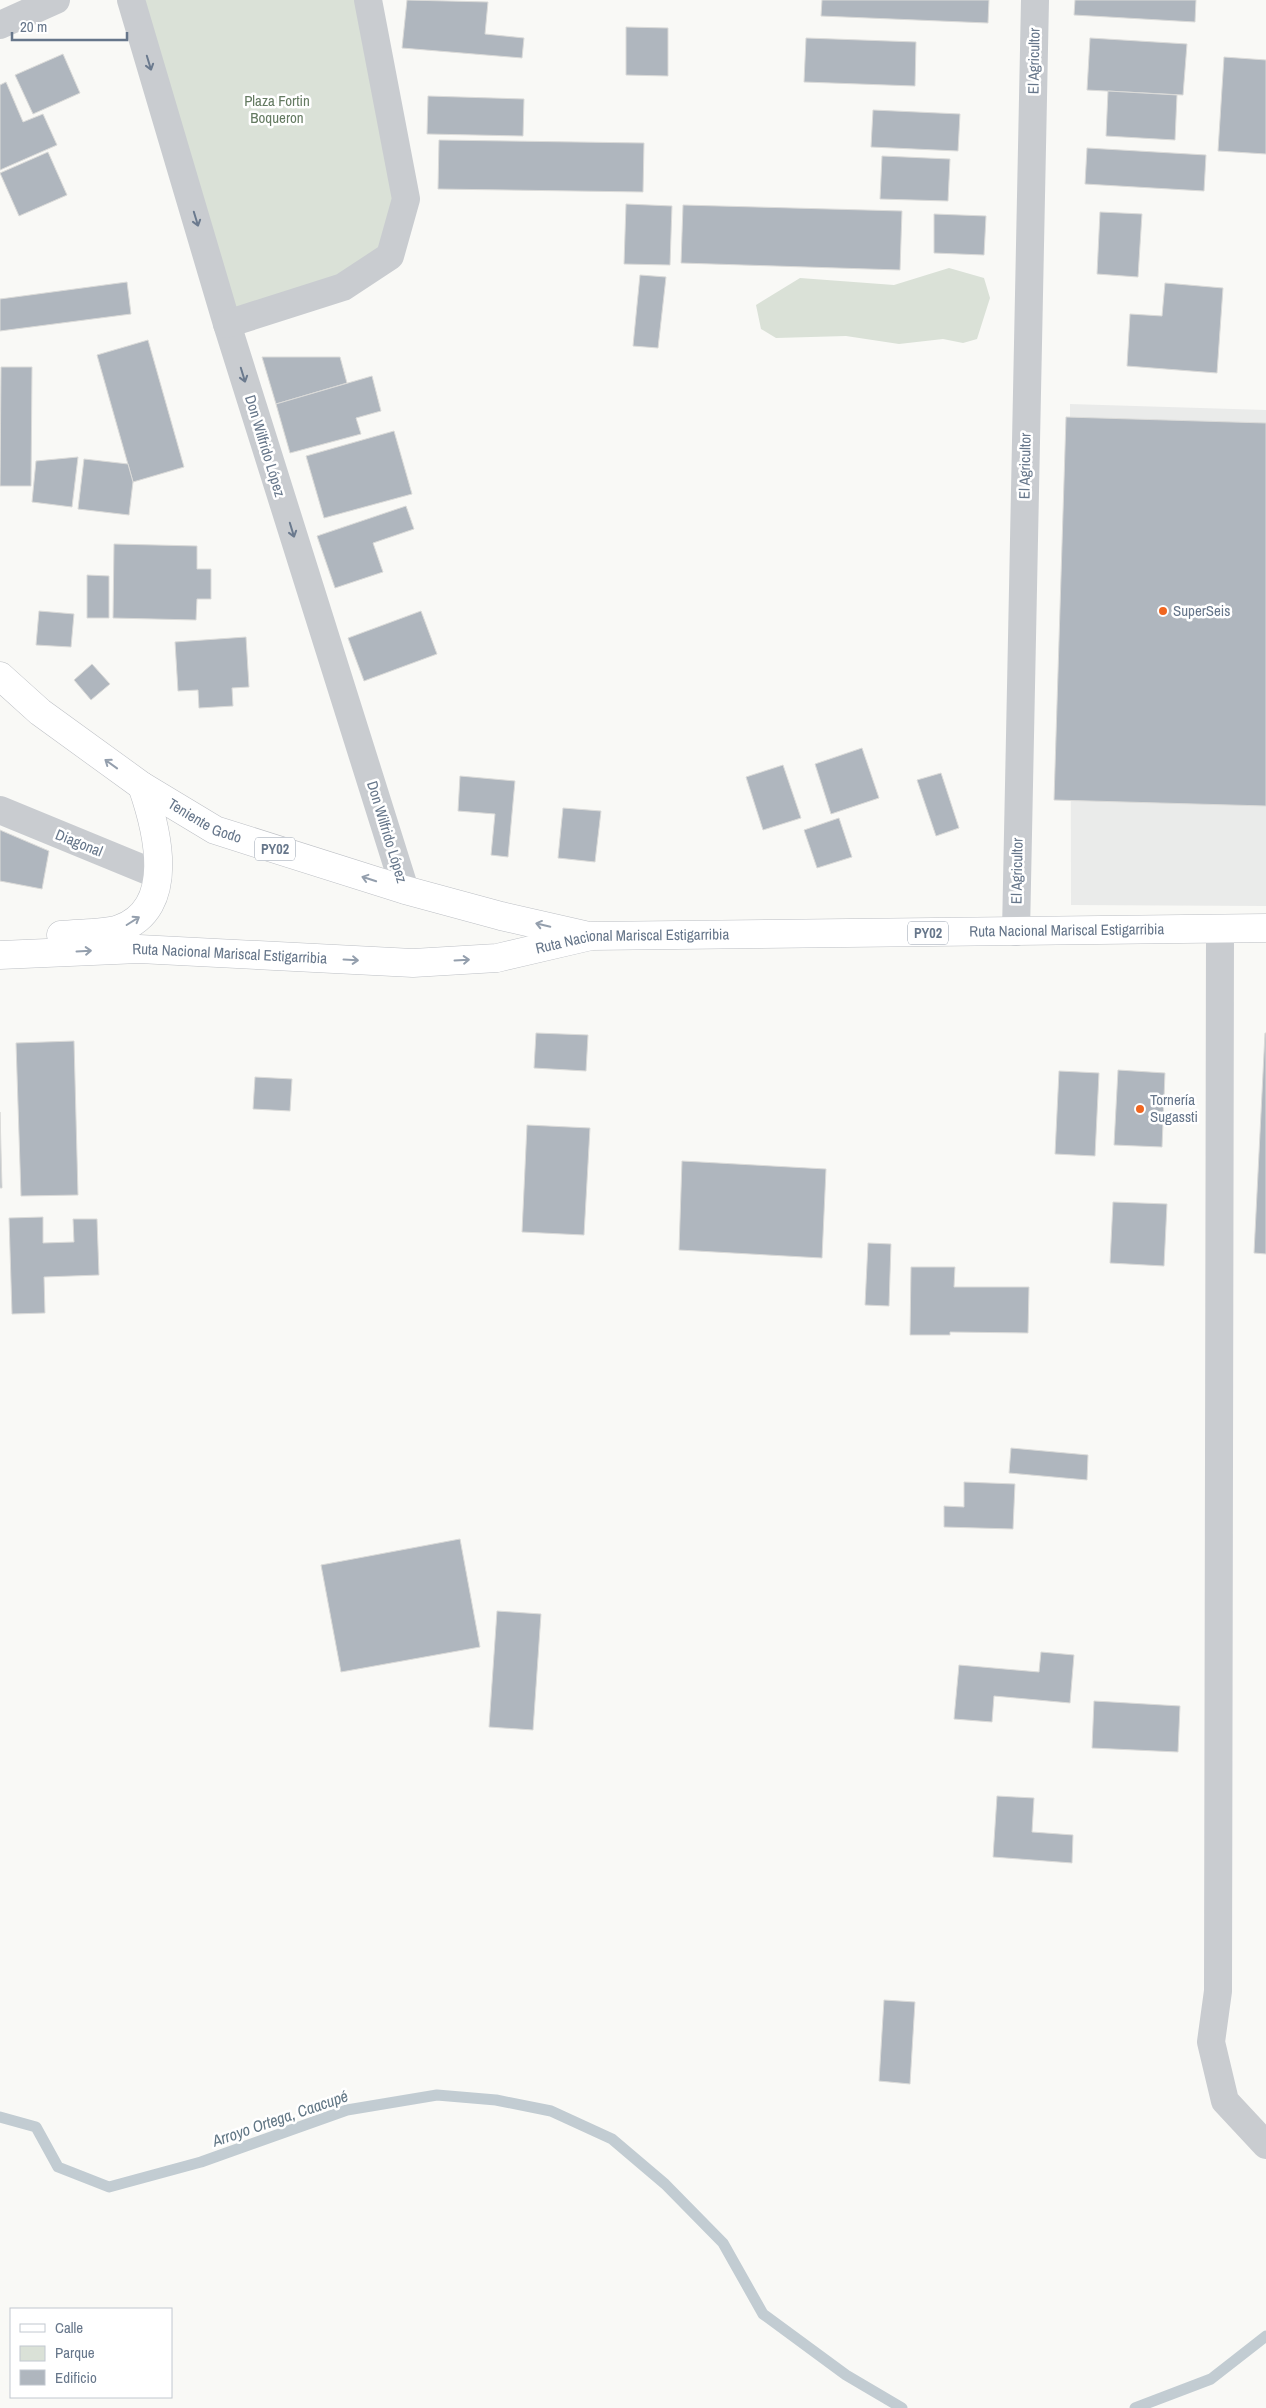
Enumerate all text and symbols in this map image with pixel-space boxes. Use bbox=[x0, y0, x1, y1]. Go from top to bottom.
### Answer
scale bar bbox=[12, 10, 128, 42]
text: 20 m bbox=[20, 16, 47, 37]
street label: El Agricultor bbox=[1022, 28, 1045, 94]
one-way arrow bbox=[145, 55, 155, 71]
park label: Plaza Fortin Boqueron bbox=[244, 90, 310, 128]
one-way arrow bbox=[191, 211, 201, 227]
one-way arrow bbox=[239, 366, 248, 382]
street label: Don Wilfrido López bbox=[240, 392, 291, 499]
street label: El Agricultor bbox=[1013, 433, 1036, 499]
one-way arrow bbox=[288, 521, 297, 537]
place label: SuperSeis bbox=[1173, 600, 1230, 621]
marker: SuperSeis bbox=[1157, 605, 1169, 617]
one-way arrow bbox=[104, 759, 118, 769]
street label: Don Wilfrido López bbox=[362, 778, 413, 885]
street label: Teniente Godo bbox=[164, 793, 245, 848]
street label: Diagonal bbox=[52, 824, 106, 861]
road number: PY02 bbox=[255, 838, 295, 861]
street label: El Agricultor bbox=[1005, 838, 1028, 904]
one-way arrow bbox=[362, 873, 378, 883]
one-way arrow bbox=[126, 916, 140, 926]
street label: Ruta Nacional Mariscal Estigarribia bbox=[969, 918, 1165, 942]
one-way arrow bbox=[536, 920, 552, 929]
road number: PY02 bbox=[908, 921, 948, 944]
street label: Ruta Nacional Mariscal Estigarribia bbox=[533, 923, 730, 959]
street label: Ruta Nacional Mariscal Estigarribia bbox=[132, 938, 328, 969]
one-way arrow bbox=[75, 947, 91, 956]
one-way arrow bbox=[343, 955, 359, 964]
one-way arrow bbox=[454, 956, 470, 965]
place label: Tornería Sugassti bbox=[1150, 1089, 1198, 1127]
marker: Tornería Sugassti bbox=[1134, 1103, 1146, 1115]
water label: Arroyo Ortega, Caacupé bbox=[208, 2084, 351, 2152]
legend bbox=[10, 2308, 172, 2398]
text: Calle bbox=[55, 2317, 83, 2338]
text: Parque bbox=[55, 2342, 95, 2363]
text: Edificio bbox=[55, 2367, 97, 2388]

